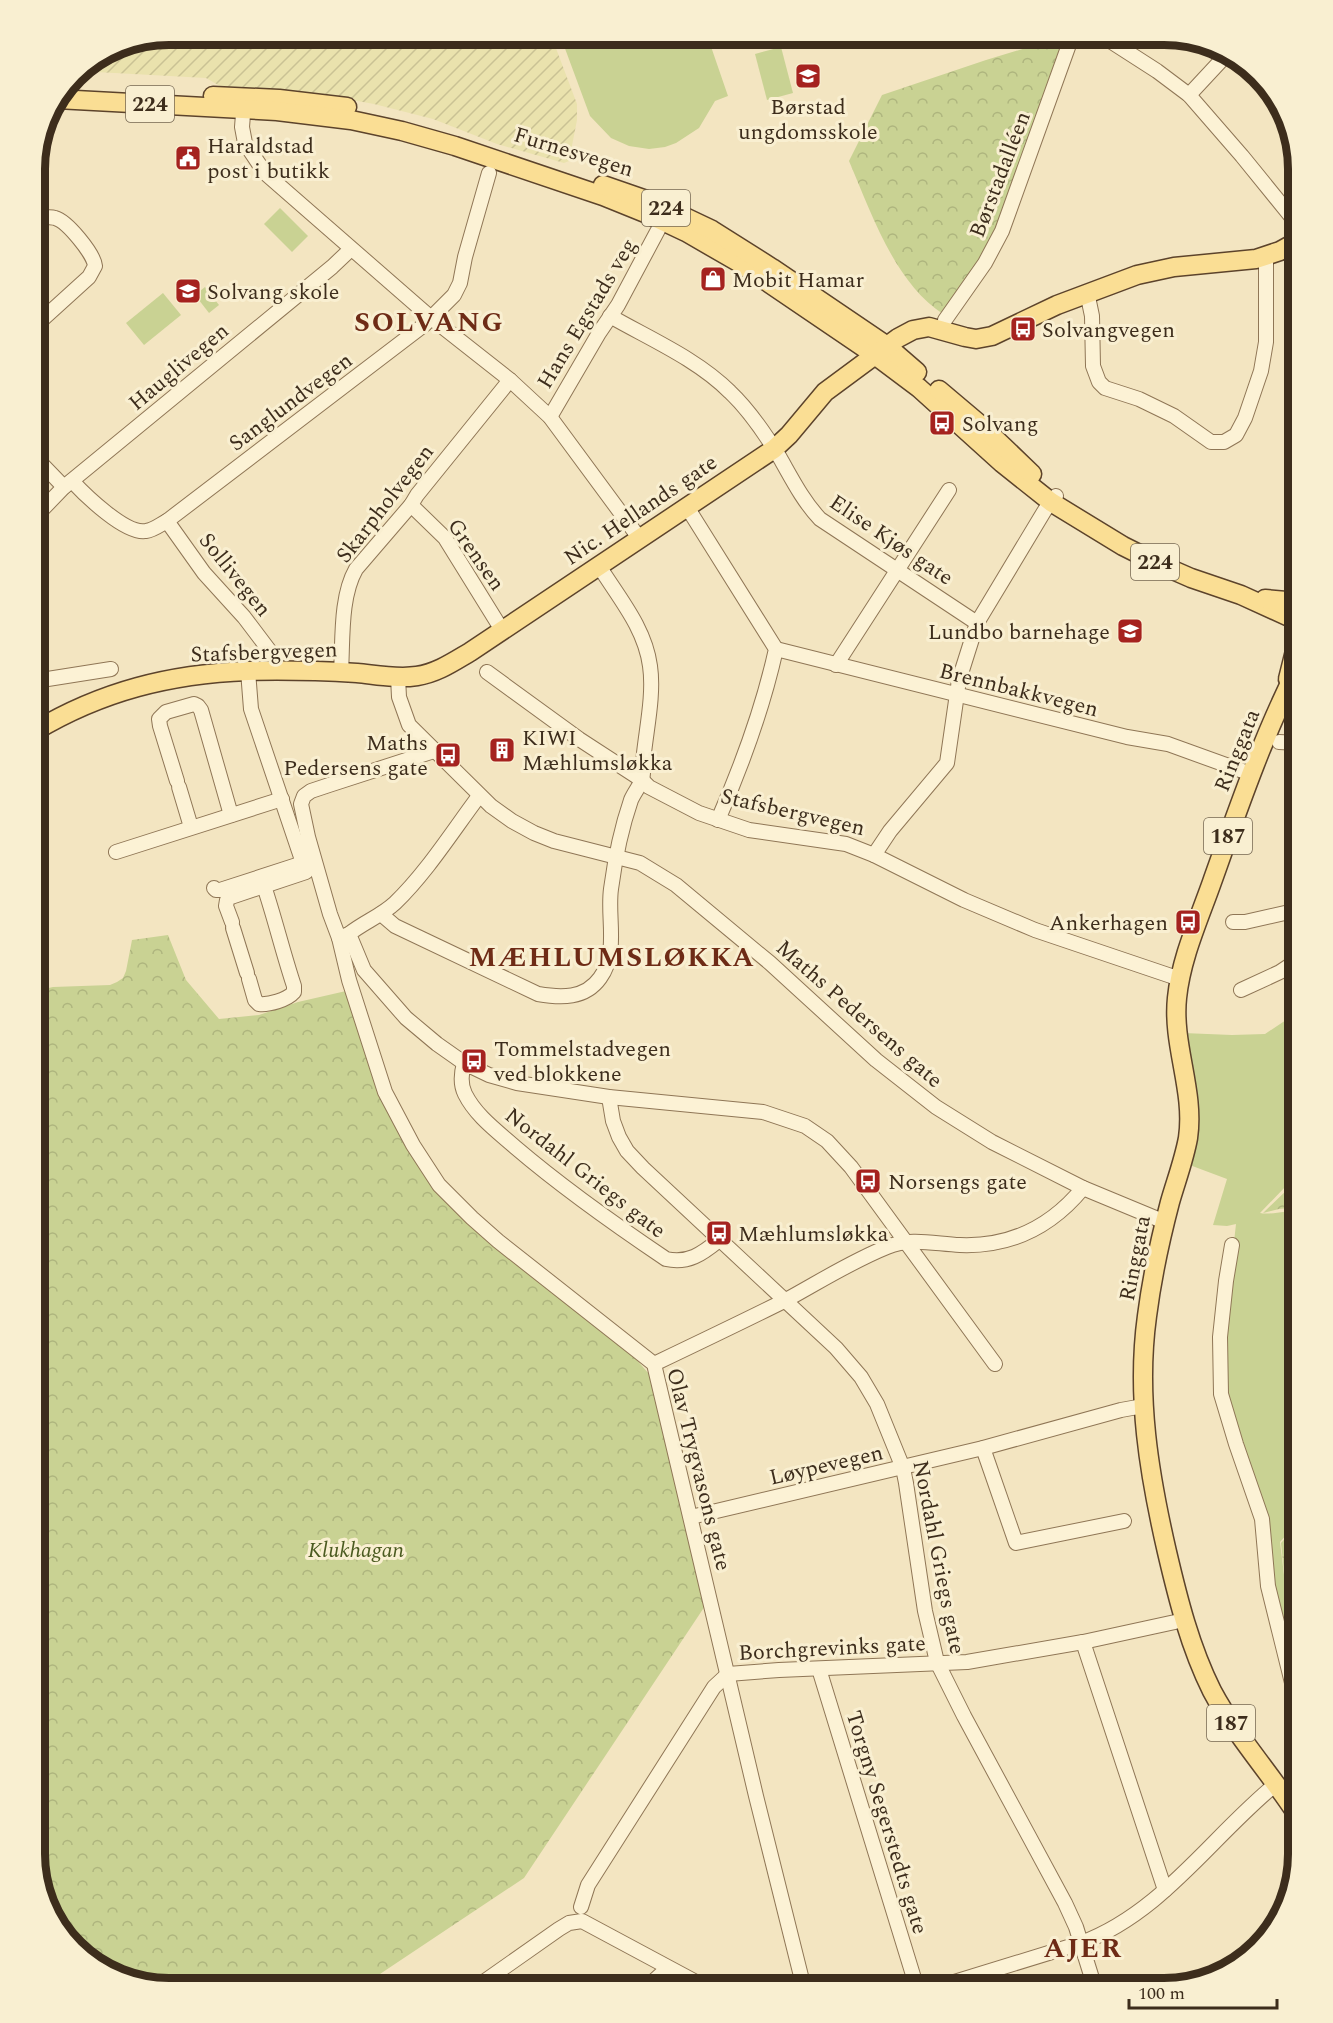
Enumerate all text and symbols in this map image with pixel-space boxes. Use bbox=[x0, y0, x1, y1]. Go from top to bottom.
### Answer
school or university icon: Børstad ungdomsskole bbox=[793, 61, 823, 91]
road number: 224 bbox=[126, 86, 174, 122]
place label: Børstad ungdomsskole bbox=[738, 91, 878, 149]
street label: Børstadalléen bbox=[961, 106, 1040, 243]
street label: Furnesvegen bbox=[510, 119, 638, 186]
place label: Haraldstad post i butikk bbox=[207, 130, 330, 188]
public building icon: Haraldstad post i butikk bbox=[173, 143, 203, 173]
road number: 224 bbox=[642, 190, 690, 226]
street label: Hans Egstads veg bbox=[529, 232, 645, 396]
shop icon: Mobit Hamar bbox=[698, 264, 728, 294]
place label: Mobit Hamar bbox=[732, 264, 865, 297]
school or university icon: Solvang skole bbox=[173, 276, 203, 306]
place label: Solvang skole bbox=[207, 276, 339, 309]
district label: SOLVANG bbox=[354, 301, 504, 344]
bus stop icon: Solvangvegen bbox=[1008, 314, 1038, 344]
place label: Solvangvegen bbox=[1042, 314, 1175, 347]
street label: Hauglivegen bbox=[121, 315, 237, 419]
street label: Sanglundvegen bbox=[222, 345, 360, 460]
bus stop icon: Solvang bbox=[927, 408, 957, 438]
place label: Solvang bbox=[962, 408, 1039, 441]
street label: Skarpholvegen bbox=[328, 437, 442, 571]
street label: Nic. Hellands gate bbox=[557, 447, 724, 574]
street label: Elise Kjøs gate bbox=[822, 486, 960, 594]
street label: Grensen bbox=[439, 512, 513, 598]
street label: Sollivegen bbox=[190, 526, 279, 624]
road number: 224 bbox=[1131, 544, 1179, 580]
place label: Lundbo barnehage bbox=[928, 616, 1110, 649]
school or university icon: Lundbo barnehage bbox=[1115, 616, 1145, 646]
street label: Stafsbergvegen bbox=[190, 633, 338, 672]
street label: Brennbakkvegen bbox=[936, 655, 1102, 726]
street label: Ringgata bbox=[1206, 704, 1269, 797]
place label: KIWI Mæhlumsløkka bbox=[522, 722, 673, 780]
place label: Maths Pedersens gate bbox=[283, 727, 428, 785]
building icon: KIWI Mæhlumsløkka bbox=[487, 735, 517, 765]
bus stop icon: Maths Pedersens gate bbox=[433, 740, 463, 770]
street label: Stafsbergvegen bbox=[717, 780, 868, 845]
road number: 187 bbox=[1204, 818, 1252, 854]
place label: Ankerhagen bbox=[1049, 907, 1168, 940]
bus stop icon: Ankerhagen bbox=[1173, 907, 1203, 937]
street label: Maths Pedersens gate bbox=[768, 932, 950, 1096]
district label: MÆHLUMSLØKKA bbox=[468, 936, 756, 979]
place label: Tommelstadvegen ved blokkene bbox=[493, 1033, 671, 1091]
bus stop icon: Tommelstadvegen ved blokkene bbox=[459, 1046, 489, 1076]
street label: Nordahl Griegs gate bbox=[497, 1100, 673, 1247]
bus stop icon: Norsengs gate bbox=[853, 1166, 883, 1196]
place label: Norsengs gate bbox=[888, 1166, 1027, 1199]
street label: Ringgata bbox=[1111, 1212, 1160, 1304]
bus stop icon: Mæhlumsløkka bbox=[704, 1218, 734, 1248]
place label: Mæhlumsløkka bbox=[738, 1218, 889, 1251]
street label: Olav Trygvasons gate bbox=[657, 1364, 740, 1574]
street label: Løypevegen bbox=[766, 1436, 887, 1495]
street label: Nordahl Griegs gate bbox=[904, 1458, 974, 1657]
park label: Klukhagan bbox=[308, 1534, 405, 1567]
street label: Borchgrevinks gate bbox=[737, 1627, 927, 1670]
road number: 187 bbox=[1207, 1705, 1255, 1741]
street label: Torgny Segerstedts gate bbox=[837, 1706, 936, 1938]
district label: AJER bbox=[1043, 1927, 1123, 1970]
scale bar bbox=[1129, 1972, 1278, 2010]
text: 100 m bbox=[1138, 1980, 1185, 2007]

